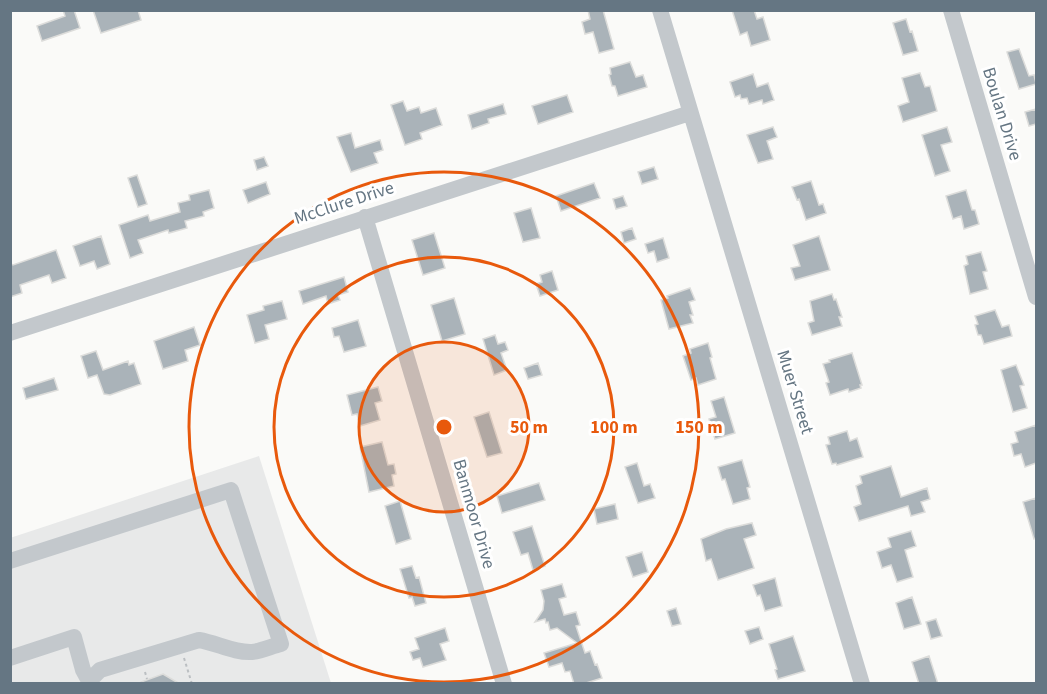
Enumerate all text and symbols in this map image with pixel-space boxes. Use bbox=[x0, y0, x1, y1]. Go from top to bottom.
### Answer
street label: Boulan Drive bbox=[976, 64, 1028, 164]
street label: McClure Drive bbox=[291, 175, 397, 231]
street label: Muer Street bbox=[770, 347, 820, 437]
text: 50 m bbox=[510, 415, 548, 440]
text: 100 m bbox=[590, 415, 638, 440]
text: 150 m bbox=[675, 415, 723, 440]
centre of rings bbox=[434, 417, 454, 437]
street label: Banmoor Drive bbox=[446, 456, 502, 572]

